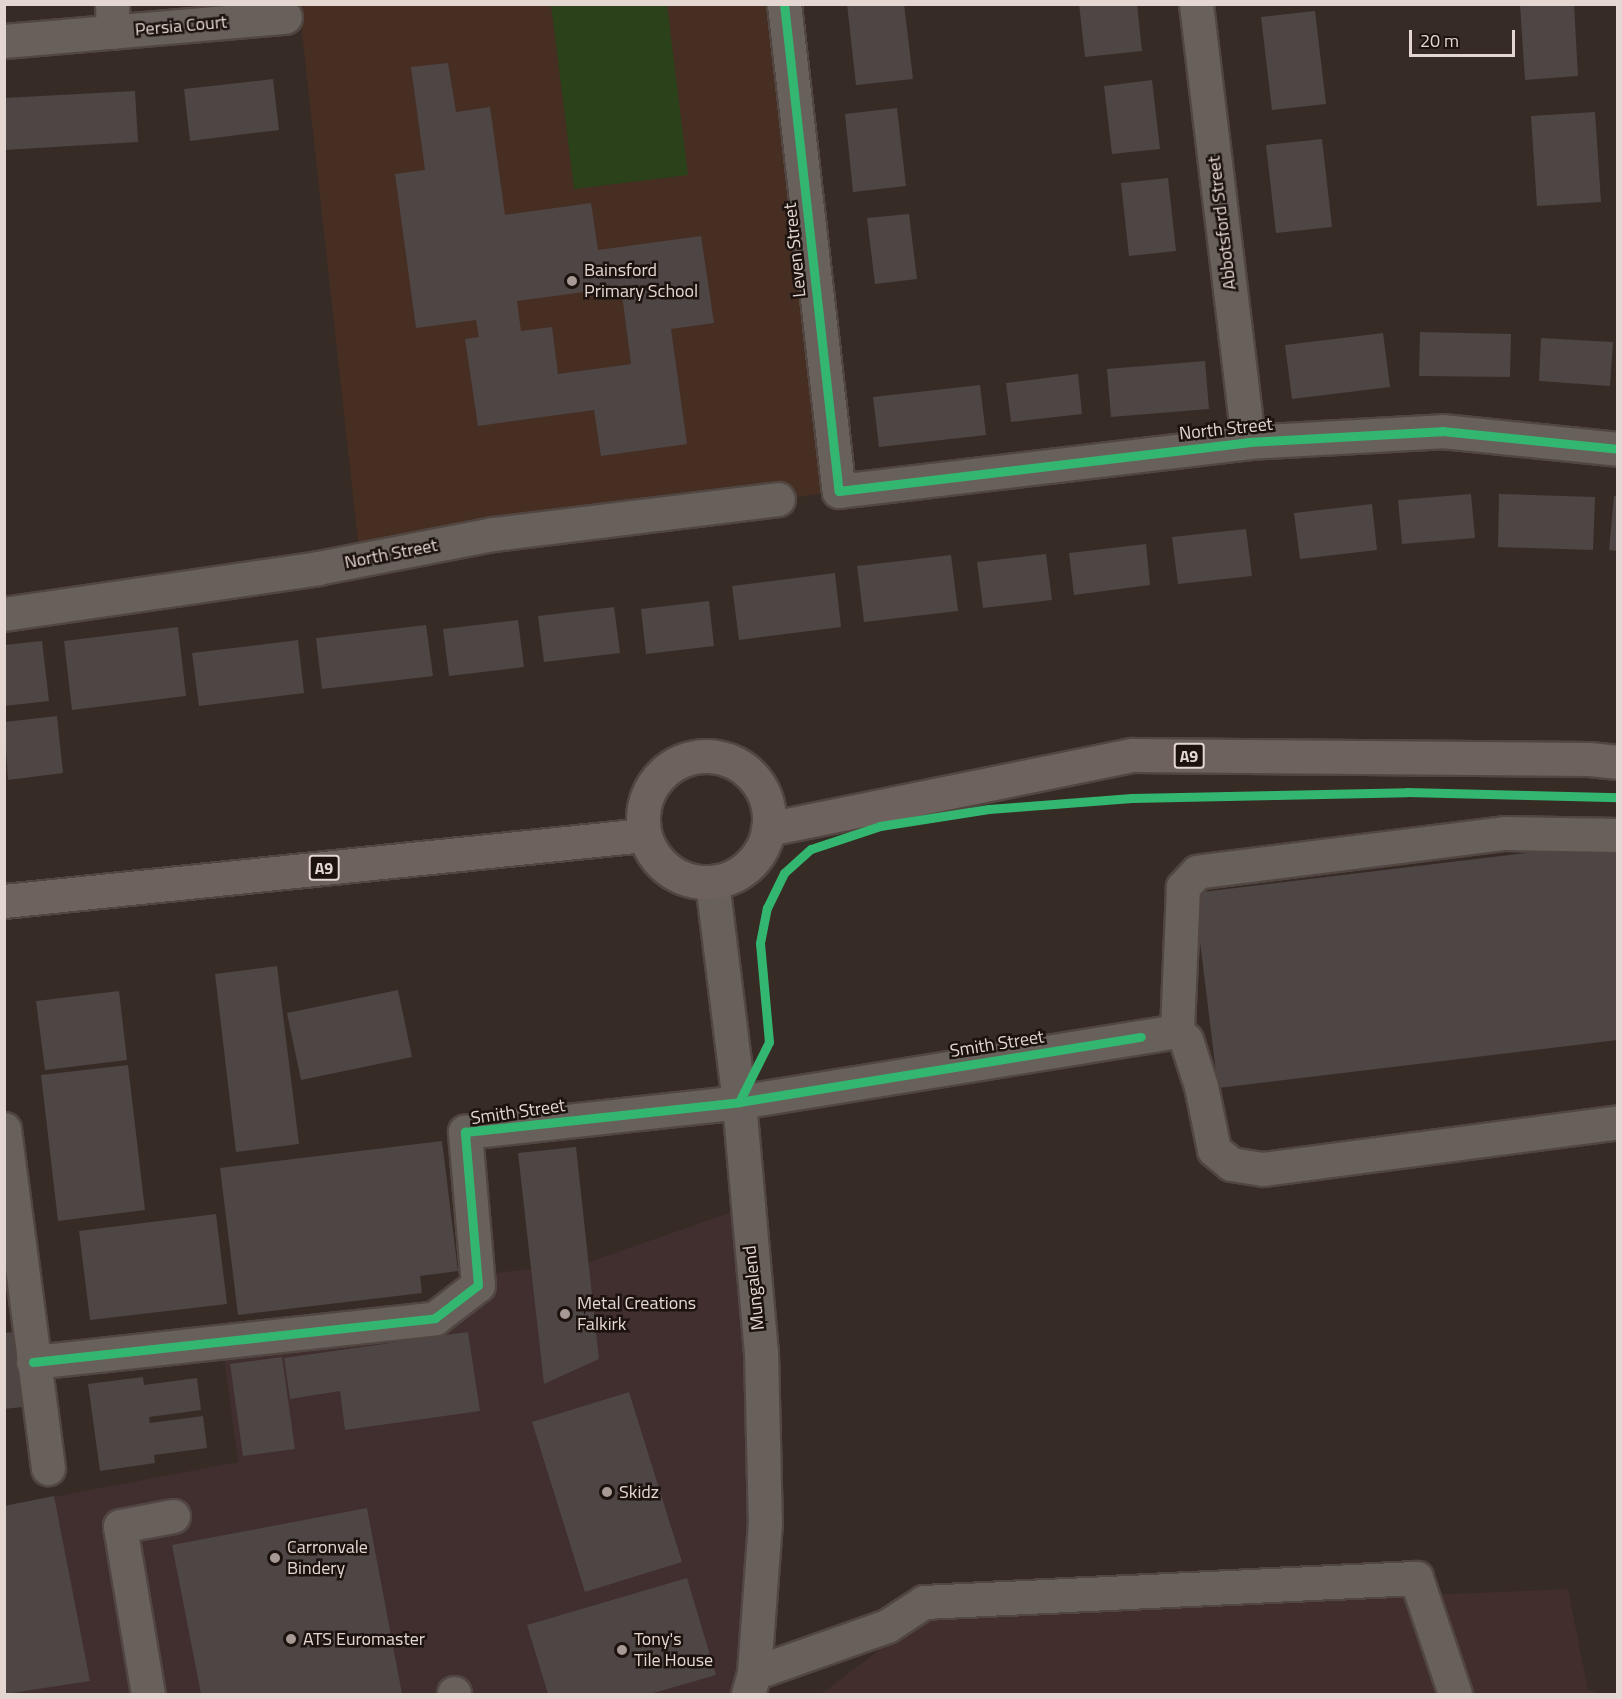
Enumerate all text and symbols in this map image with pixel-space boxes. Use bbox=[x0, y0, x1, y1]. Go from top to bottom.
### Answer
street label: Persia Court bbox=[134, 11, 228, 41]
scale bar bbox=[1412, 18, 1518, 56]
text: 20 m bbox=[1420, 27, 1459, 54]
street label: Abbotsford Street bbox=[1203, 155, 1241, 291]
street label: Leven Street bbox=[779, 202, 811, 298]
place label: Bainsford Primary School bbox=[584, 260, 698, 302]
marker: Bainsford Primary School bbox=[565, 274, 579, 288]
street label: North Street bbox=[1178, 413, 1274, 445]
street label: North Street bbox=[343, 534, 439, 574]
road number: A9 bbox=[1172, 743, 1206, 769]
road number: A9 bbox=[308, 855, 340, 881]
street label: Smith Street bbox=[948, 1026, 1046, 1062]
street label: Smith Street bbox=[469, 1095, 567, 1129]
street label: Mungalend bbox=[739, 1245, 769, 1331]
place label: Metal Creations Falkirk bbox=[577, 1293, 696, 1336]
marker: Metal Creations Falkirk bbox=[558, 1307, 572, 1321]
place label: Skidz bbox=[619, 1481, 659, 1503]
marker: Skidz bbox=[600, 1485, 614, 1499]
place label: Carronvale Bindery bbox=[287, 1537, 368, 1580]
marker: Carronvale Bindery bbox=[268, 1551, 282, 1565]
place label: ATS Euromaster bbox=[303, 1628, 425, 1650]
place label: Tony's Tile House bbox=[634, 1629, 713, 1672]
marker: ATS Euromaster bbox=[284, 1632, 298, 1646]
marker: Tony's Tile House bbox=[615, 1643, 629, 1657]

